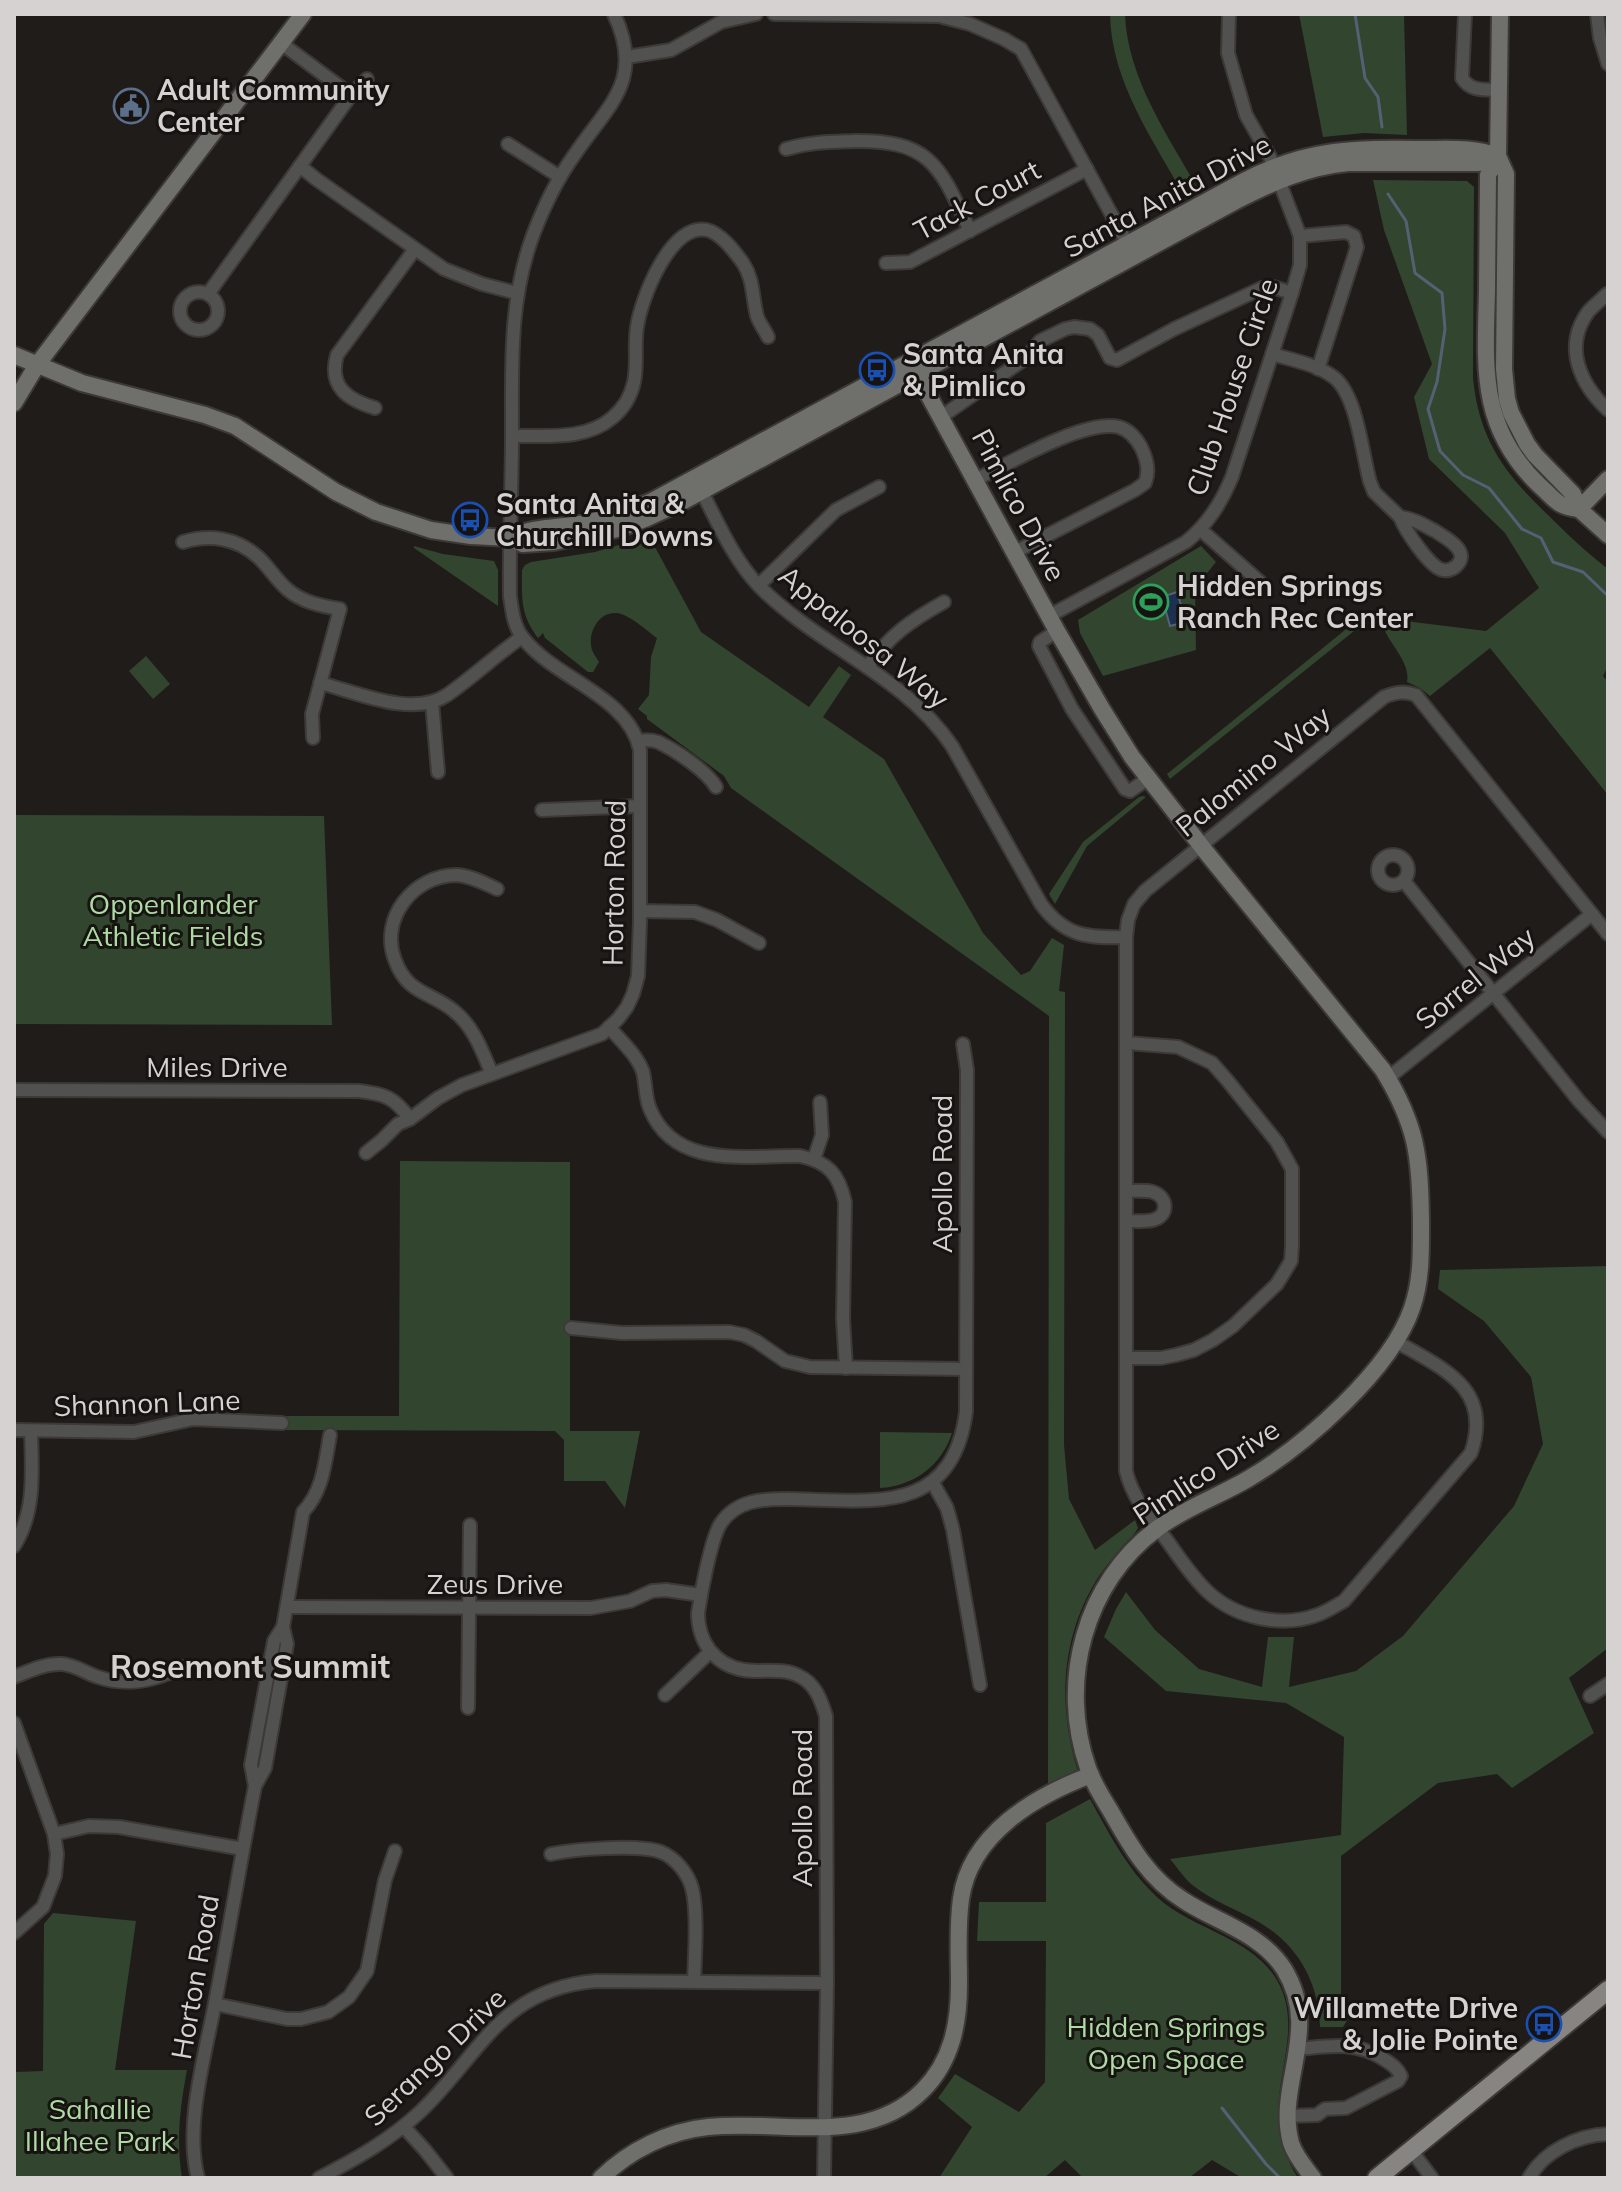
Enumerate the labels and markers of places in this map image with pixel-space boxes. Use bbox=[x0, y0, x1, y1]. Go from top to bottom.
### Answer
place label: Adult Community Center bbox=[157, 72, 390, 139]
public building icon: Adult Community Center bbox=[112, 87, 150, 125]
place label: Santa Anita & Pimlico bbox=[903, 336, 1064, 403]
bus stop icon: Santa Anita & Pimlico bbox=[858, 351, 896, 389]
place label: Santa Anita & Churchill Downs bbox=[496, 486, 713, 553]
bus stop icon: Santa Anita & Churchill Downs bbox=[451, 501, 489, 539]
place label: Hidden Springs Ranch Rec Center bbox=[1177, 568, 1413, 635]
sports icon: Hidden Springs Ranch Rec Center bbox=[1132, 583, 1170, 621]
place label: Willamette Drive & Jolie Pointe bbox=[1294, 1990, 1518, 2057]
bus stop icon: Willamette Drive & Jolie Pointe bbox=[1525, 2005, 1563, 2043]

